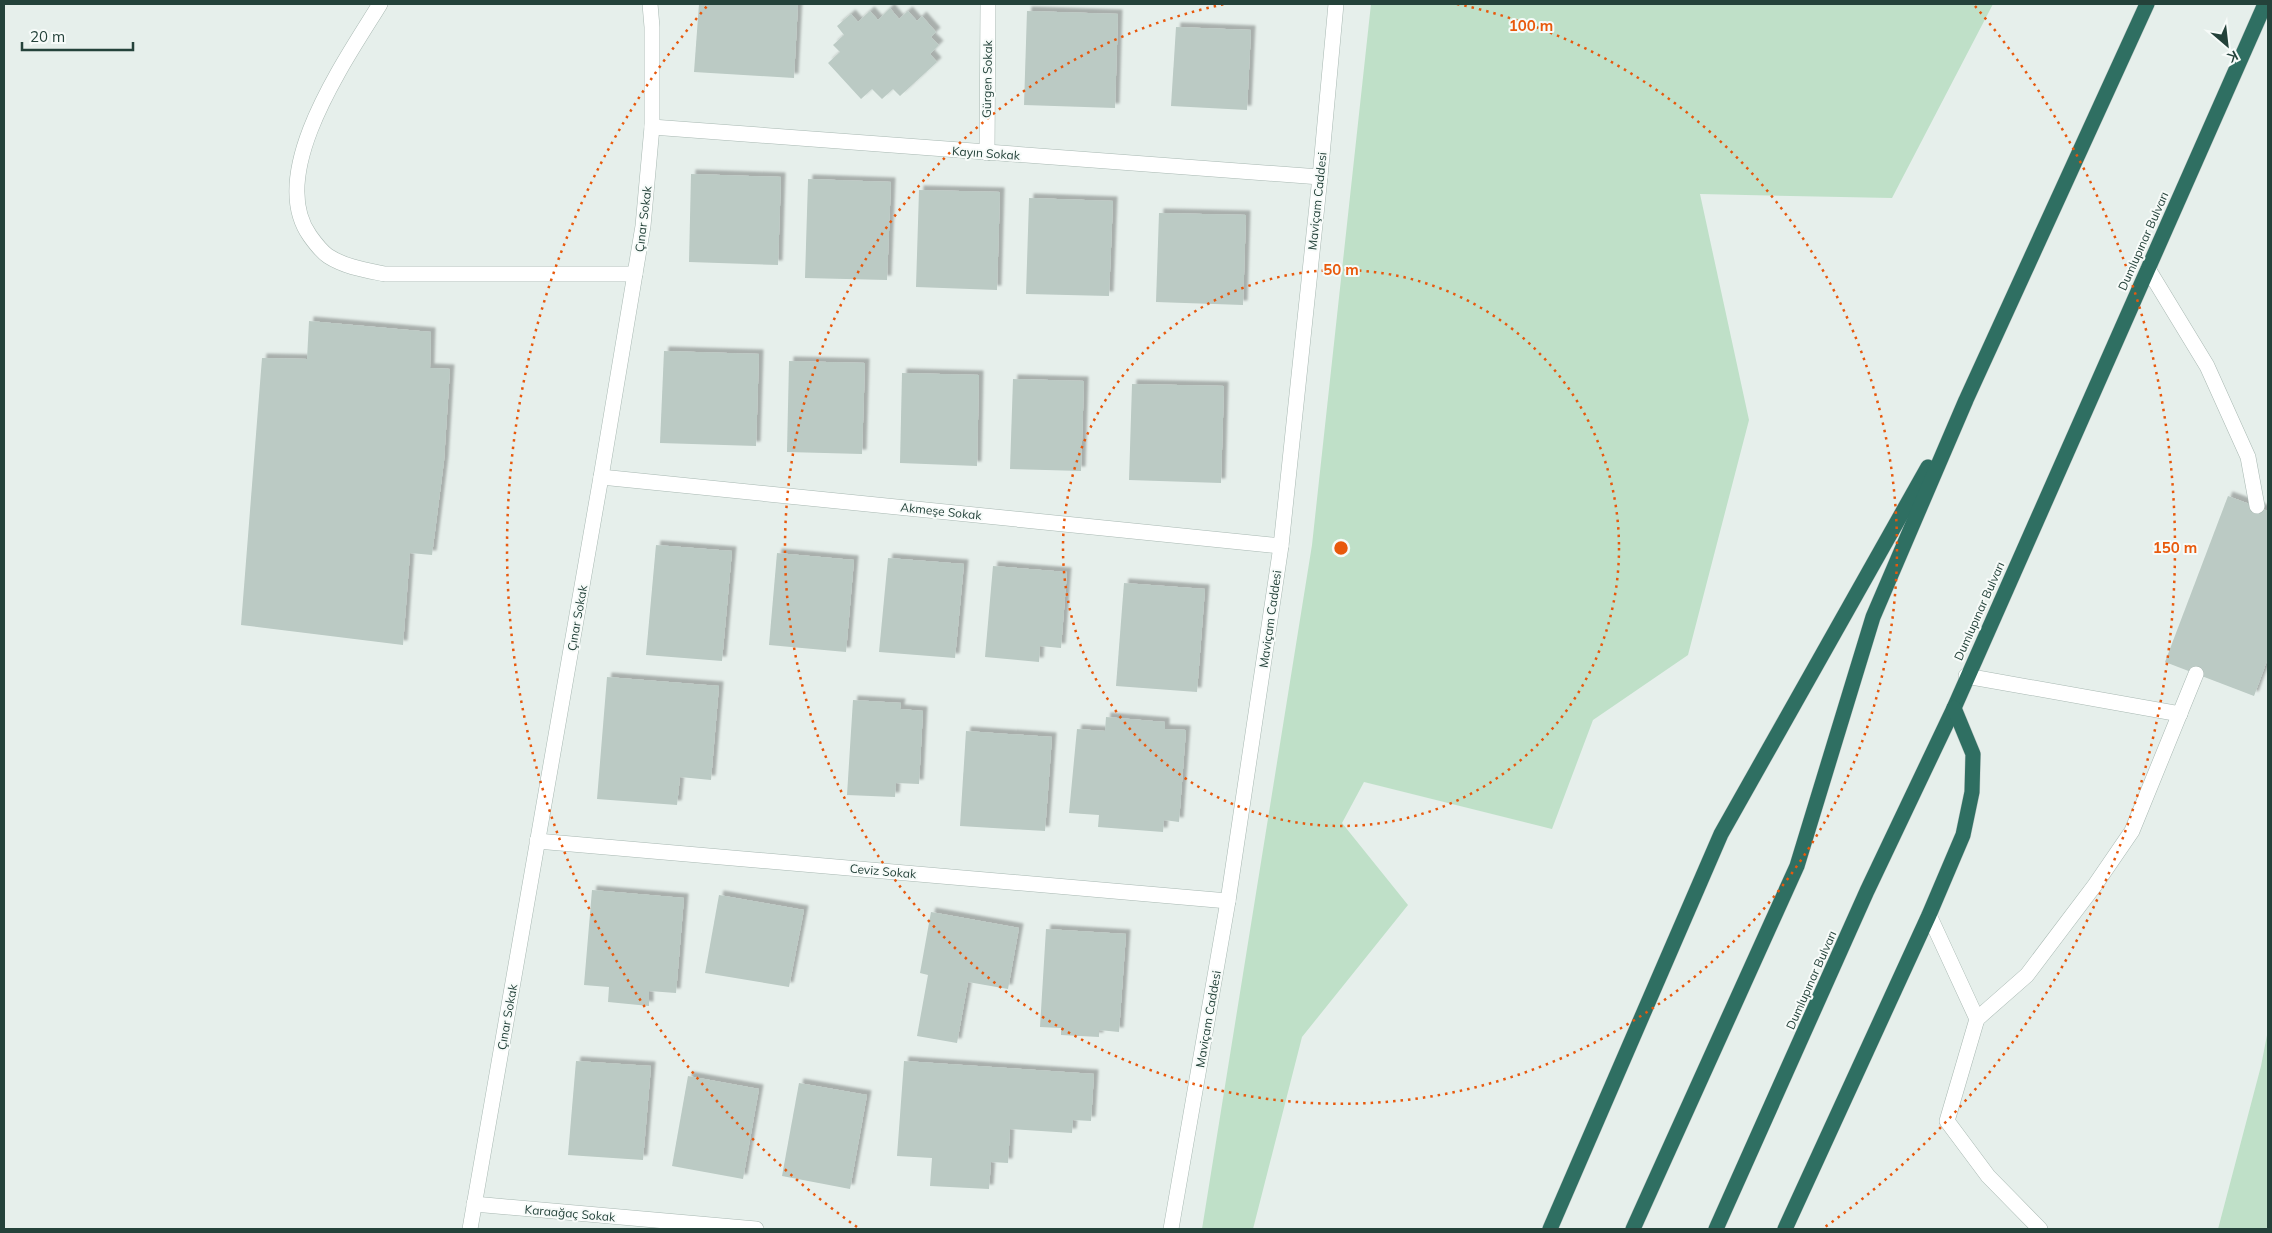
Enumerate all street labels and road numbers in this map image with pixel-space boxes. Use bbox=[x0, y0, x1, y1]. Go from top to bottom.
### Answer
street label: Gürgen Sokak bbox=[979, 39, 995, 118]
street label: Kayın Sokak bbox=[952, 143, 1021, 163]
street label: Maviçam Caddesi bbox=[1304, 151, 1330, 251]
street label: Çınar Sokak bbox=[631, 184, 655, 253]
street label: Dumlupınar Bulvarı bbox=[2114, 189, 2172, 293]
street label: Akmeşe Sokak bbox=[900, 499, 983, 523]
street label: Dumlupınar Bulvarı bbox=[1950, 559, 2008, 663]
street label: Maviçam Caddesi bbox=[1256, 569, 1284, 669]
street label: Çınar Sokak bbox=[564, 583, 590, 652]
street label: Ceviz Sokak bbox=[849, 861, 918, 881]
street label: Dumlupınar Bulvarı bbox=[1782, 928, 1840, 1032]
street label: Maviçam Caddesi bbox=[1192, 969, 1224, 1069]
street label: Çınar Sokak bbox=[494, 982, 520, 1051]
street label: Karaağaç Sokak bbox=[524, 1202, 617, 1225]

